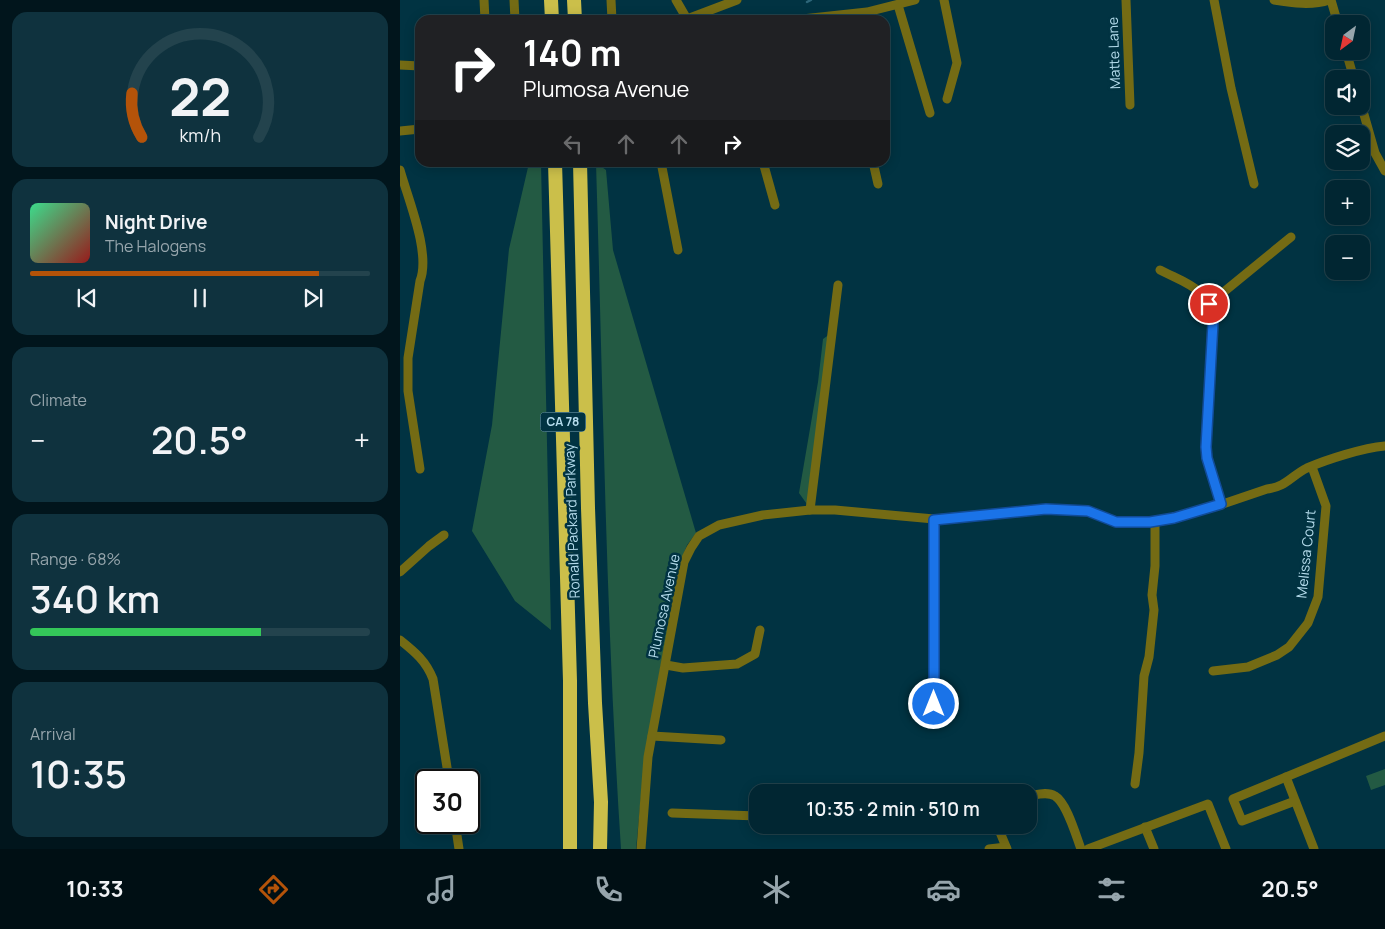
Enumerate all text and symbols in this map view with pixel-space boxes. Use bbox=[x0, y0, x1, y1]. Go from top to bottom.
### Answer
north arrow bbox=[1325, 15, 1370, 60]
map controls bbox=[1325, 15, 1370, 280]
street label: Matte Lane bbox=[1103, 17, 1124, 89]
text: 140 m bbox=[523, 29, 621, 77]
icon: right bbox=[440, 35, 505, 100]
text: 22 bbox=[169, 61, 231, 132]
button: sound bbox=[1325, 70, 1370, 115]
text: Plumosa Avenue bbox=[523, 74, 689, 104]
text: km/h bbox=[179, 123, 221, 147]
button: layers bbox=[1325, 125, 1370, 170]
icon: left bbox=[559, 130, 587, 158]
icon: ahead bbox=[612, 130, 640, 158]
icon: ahead bbox=[665, 130, 693, 158]
icon: right bbox=[718, 130, 746, 158]
button: + bbox=[1325, 180, 1370, 225]
text: Night Drive bbox=[105, 209, 207, 235]
text: The Halogens bbox=[105, 235, 206, 257]
button: − bbox=[1325, 235, 1370, 280]
pin bbox=[1188, 283, 1230, 325]
icon: previous bbox=[73, 284, 101, 312]
icon: pause bbox=[186, 284, 214, 312]
icon: next bbox=[299, 284, 327, 312]
icon: arrive bbox=[1195, 290, 1223, 318]
text: Climate bbox=[30, 389, 87, 411]
road number: CA 78 bbox=[540, 412, 586, 432]
text: 20.5° bbox=[151, 413, 248, 465]
text: − bbox=[30, 421, 45, 459]
text: + bbox=[354, 421, 370, 459]
street label: Ronald Packard Parkway bbox=[559, 443, 584, 599]
street label: Melissa Court bbox=[1291, 508, 1320, 599]
text: Range · 68% bbox=[30, 548, 121, 570]
street label: Plumosa Avenue bbox=[643, 552, 684, 660]
text: 340 km bbox=[30, 572, 160, 624]
position arrow bbox=[907, 677, 959, 729]
text: Arrival bbox=[30, 723, 76, 745]
text: 10:35 bbox=[30, 747, 127, 799]
speed limit sign: 30 bbox=[415, 769, 480, 834]
text: 10:35 · 2 min · 510 m bbox=[806, 796, 980, 822]
icon: directions bbox=[256, 872, 291, 907]
icon: music bbox=[424, 872, 459, 907]
icon: phone bbox=[591, 872, 626, 907]
icon: climate bbox=[759, 872, 794, 907]
icon: car bbox=[926, 872, 961, 907]
icon: filters bbox=[1094, 872, 1129, 907]
text: 10:33 bbox=[66, 874, 124, 904]
text: 20.5° bbox=[1262, 874, 1319, 904]

